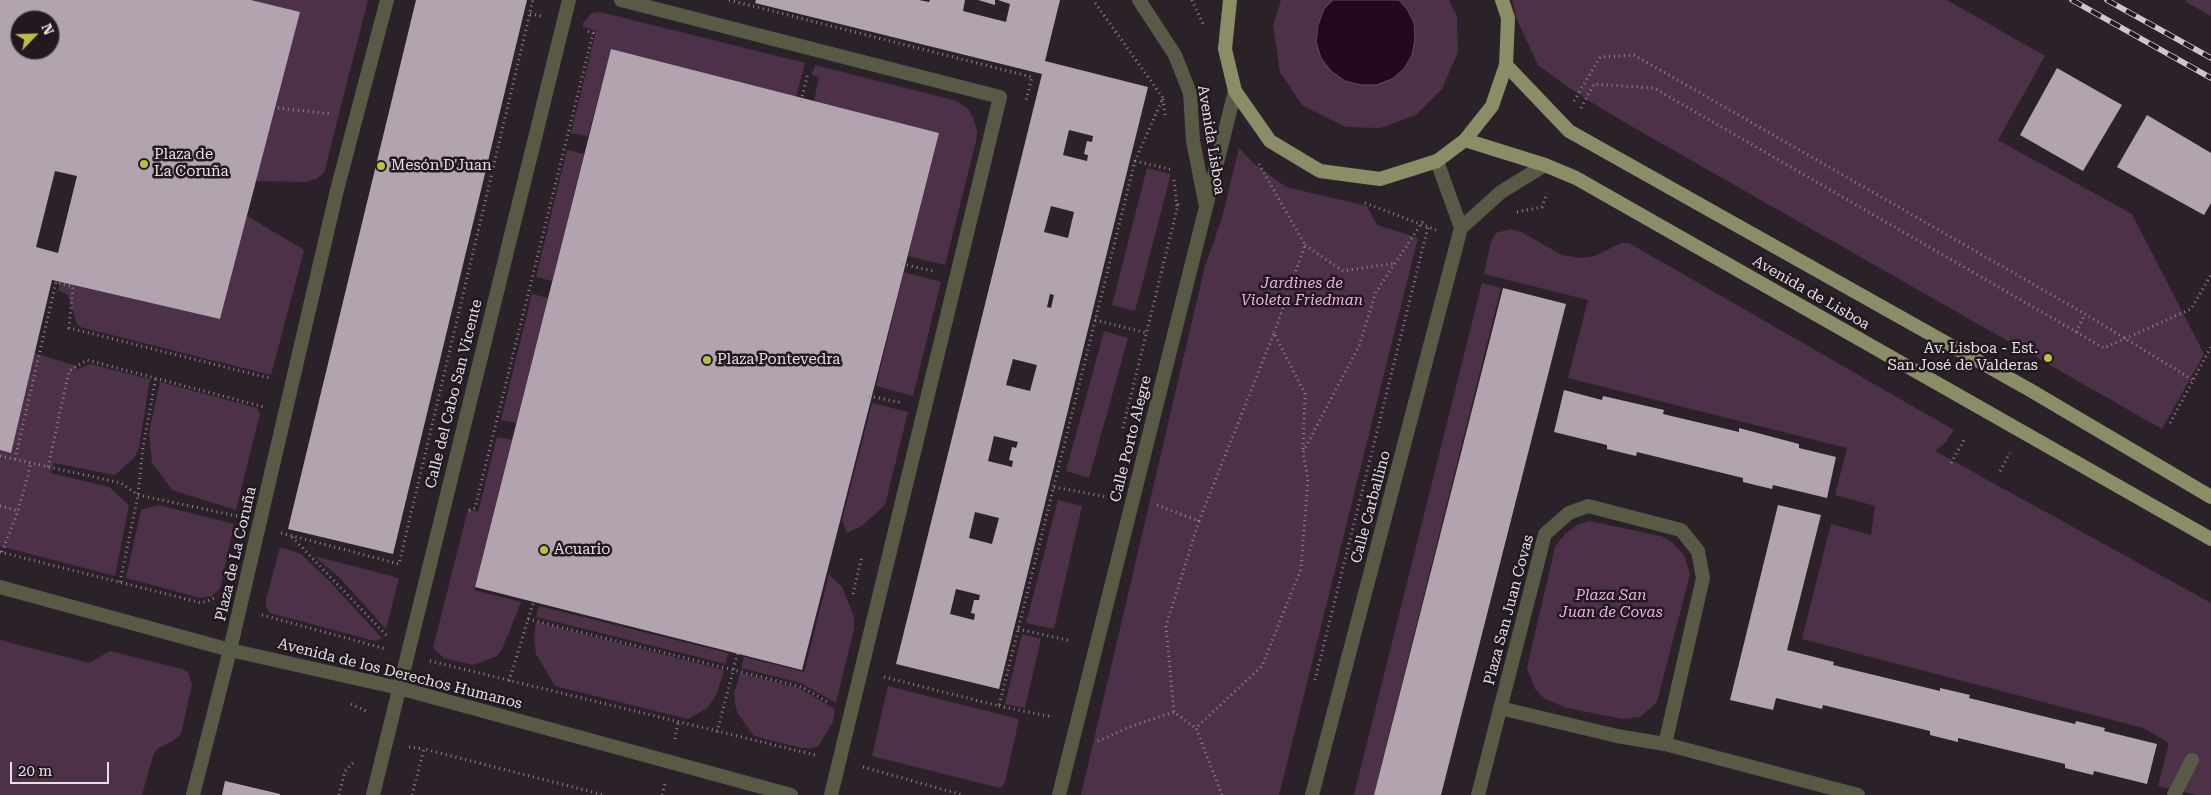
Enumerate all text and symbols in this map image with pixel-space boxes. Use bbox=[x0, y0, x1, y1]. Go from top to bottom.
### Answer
north arrow bbox=[10, 10, 60, 60]
text: N bbox=[38, 21, 57, 37]
street label: Avenida Lisboa bbox=[1193, 84, 1229, 196]
place label: Plaza de La Coruña bbox=[154, 146, 229, 181]
place label: Mesón D'Juan bbox=[391, 157, 492, 175]
marker: Plaza de La Coruña bbox=[138, 158, 150, 170]
marker: Mesón D'Juan bbox=[375, 160, 387, 172]
street label: Avenida de Lisboa bbox=[1749, 252, 1873, 334]
park label: Jardines de Violeta Friedman bbox=[1241, 275, 1363, 310]
street label: Calle del Cabo San Vicente bbox=[422, 298, 486, 490]
place label: Av. Lisboa - Est. San José de Valderas bbox=[1887, 340, 2038, 375]
place label: Plaza Pontevedra bbox=[717, 351, 840, 369]
marker: Av. Lisboa - Est. San José de Valderas bbox=[2042, 352, 2054, 364]
marker: Plaza Pontevedra bbox=[701, 354, 713, 366]
street label: Calle Porto Alegre bbox=[1107, 374, 1155, 504]
street label: Calle Carballino bbox=[1347, 449, 1395, 565]
street label: Plaza de La Coruña bbox=[212, 485, 260, 623]
street label: Plaza San Juan Covas bbox=[1480, 533, 1538, 687]
place label: Acuario bbox=[554, 541, 611, 559]
marker: Acuario bbox=[538, 544, 550, 556]
park label: Plaza San Juan de Covas bbox=[1559, 587, 1663, 622]
street label: Avenida de los Derechos Humanos bbox=[276, 635, 524, 713]
scale bar bbox=[12, 752, 111, 784]
text: 20 m bbox=[18, 762, 52, 780]

